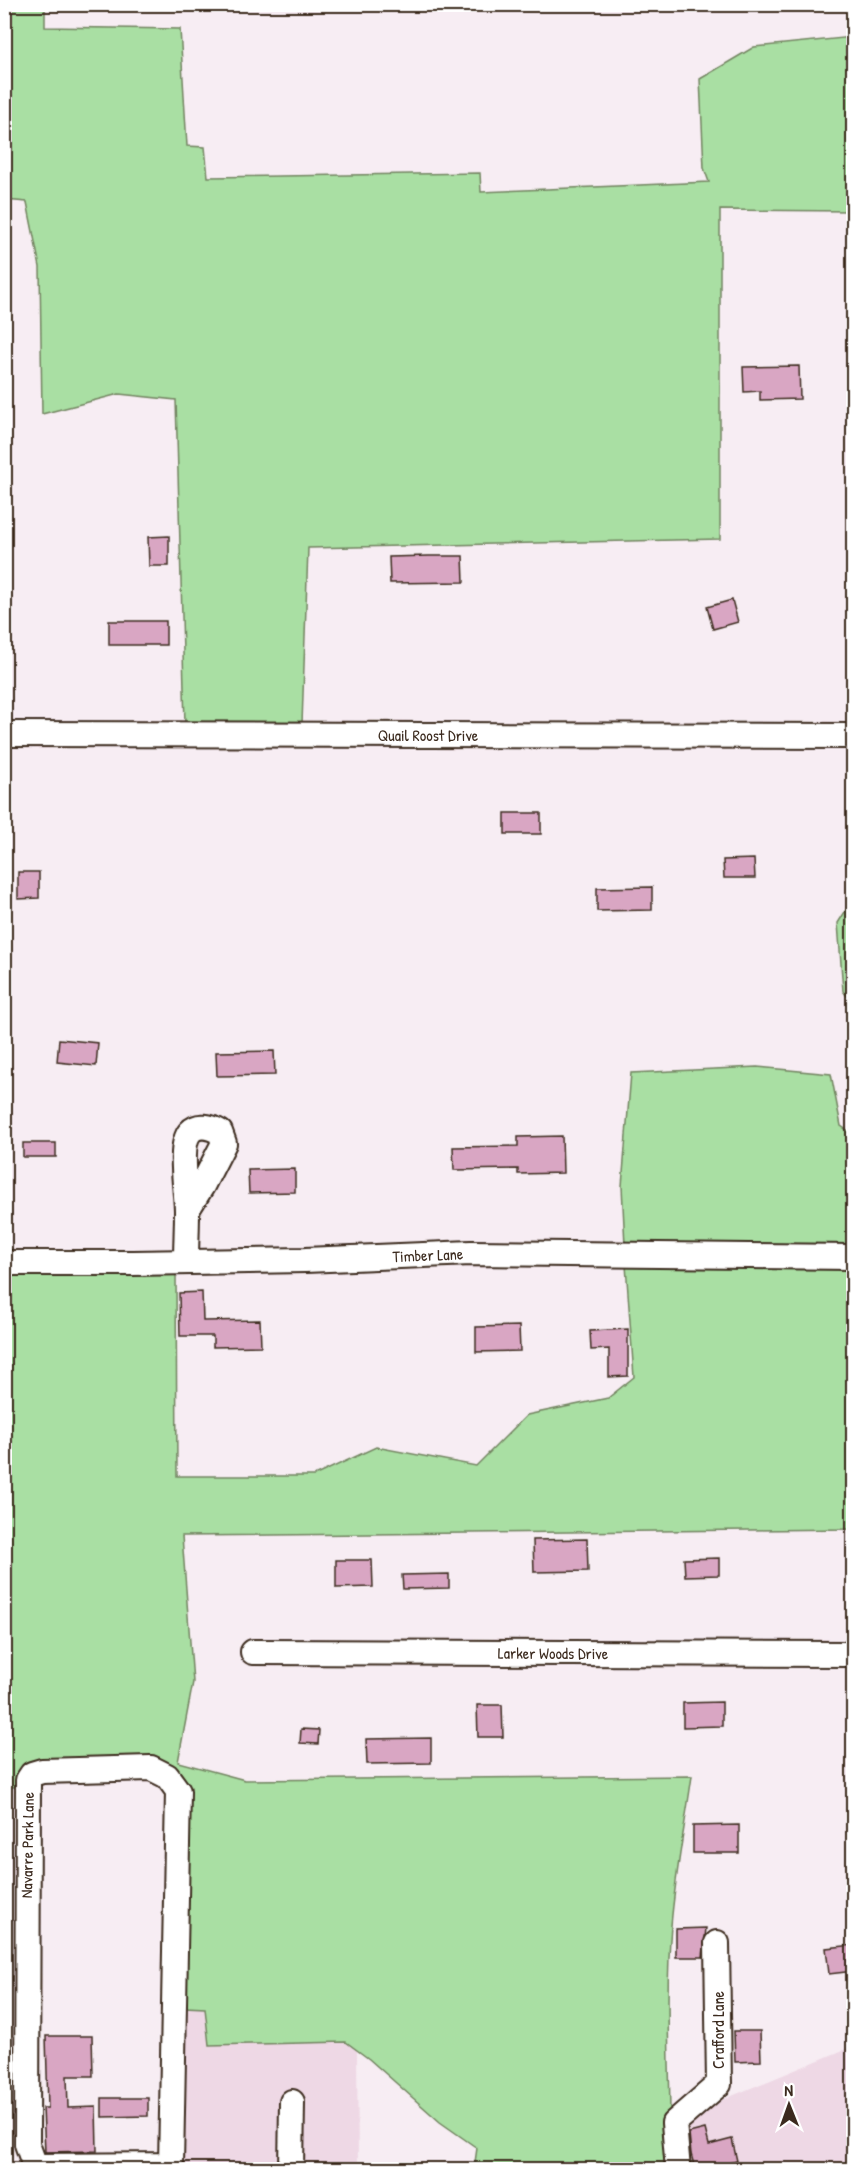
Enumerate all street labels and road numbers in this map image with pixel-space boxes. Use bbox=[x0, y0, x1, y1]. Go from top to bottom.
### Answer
street label: Quail Roost Drive bbox=[378, 724, 479, 746]
street label: Timber Lane bbox=[392, 1242, 464, 1267]
street label: Larker Woods Drive bbox=[498, 1642, 609, 1664]
street label: Navarre Park Lane bbox=[15, 1791, 39, 1898]
street label: Crafford Lane bbox=[707, 1990, 729, 2069]

